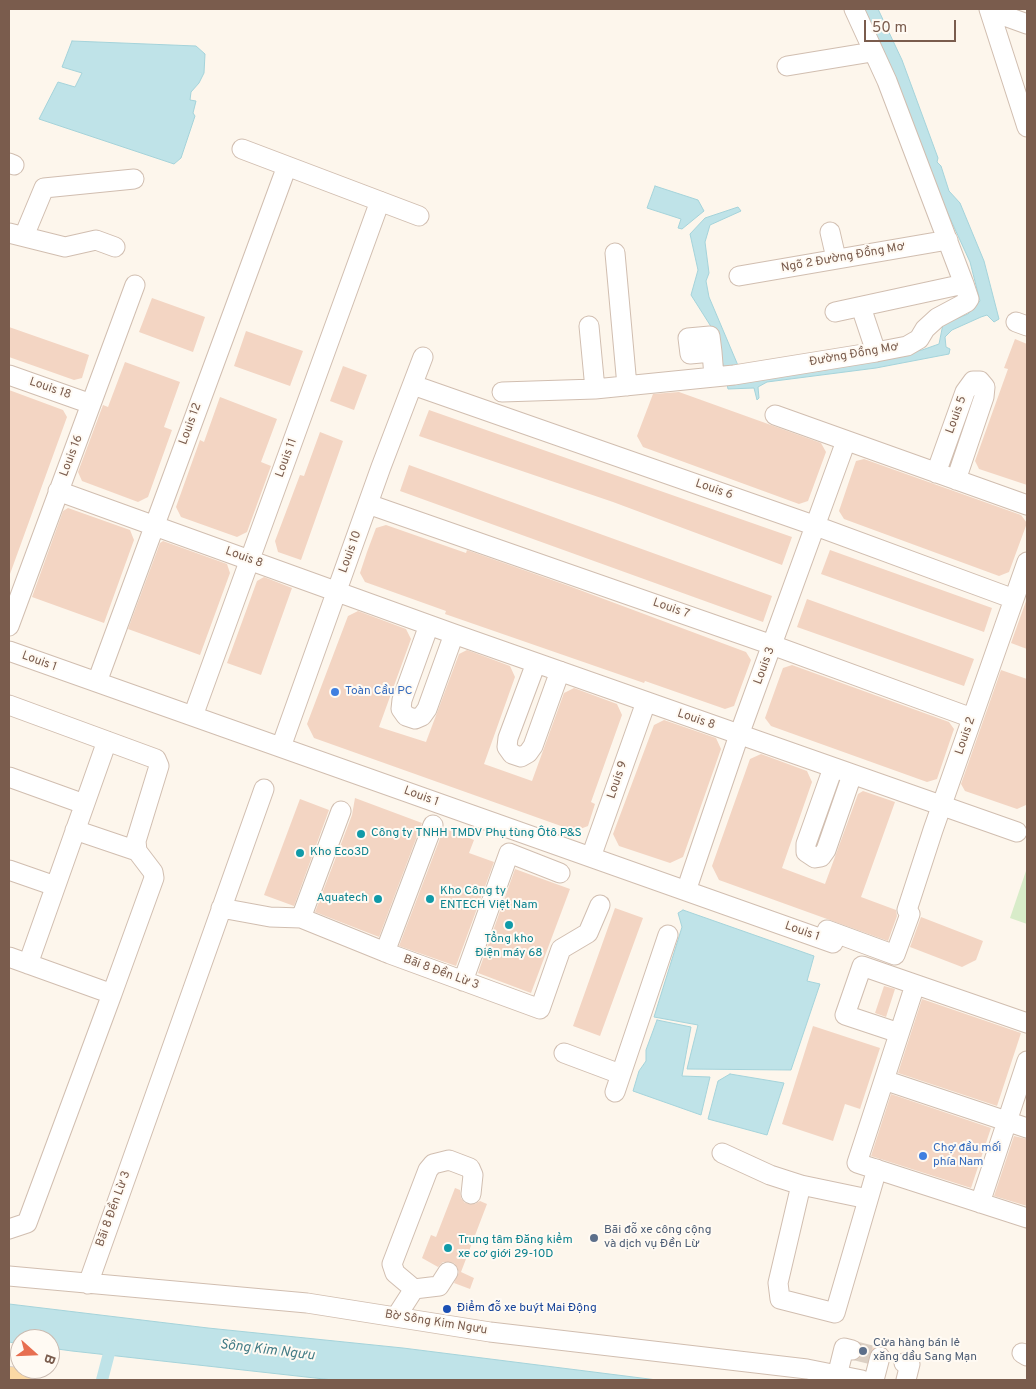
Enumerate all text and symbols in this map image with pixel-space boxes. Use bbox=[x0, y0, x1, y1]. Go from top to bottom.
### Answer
scale bar bbox=[866, 10, 958, 42]
text: 50 m bbox=[872, 19, 907, 38]
street label: Ngõ 2 Đường Đồng Mơ bbox=[780, 240, 906, 276]
street label: Đường Đồng Mơ bbox=[808, 340, 900, 370]
street label: Louis 18 bbox=[27, 375, 73, 403]
street label: Louis 5 bbox=[944, 394, 970, 436]
street label: Louis 12 bbox=[177, 401, 205, 447]
street label: Louis 16 bbox=[58, 433, 86, 479]
street label: Louis 11 bbox=[273, 436, 301, 480]
street label: Louis 6 bbox=[693, 477, 735, 503]
street label: Louis 10 bbox=[337, 529, 365, 575]
street label: Louis 8 bbox=[223, 545, 265, 571]
street label: Louis 7 bbox=[651, 596, 691, 622]
street label: Louis 3 bbox=[752, 645, 778, 687]
street label: Louis 1 bbox=[20, 649, 58, 675]
place label: Toàn Cầu PC bbox=[345, 685, 413, 699]
marker: Toàn Cầu PC bbox=[329, 686, 341, 698]
street label: Louis 8 bbox=[675, 707, 717, 733]
street label: Louis 2 bbox=[953, 715, 979, 757]
street label: Louis 9 bbox=[605, 759, 631, 801]
street label: Louis 1 bbox=[402, 784, 440, 810]
place label: Công ty TNHH TMDV Phụ tùng Ôtô P&S bbox=[371, 827, 582, 841]
marker: Công ty TNHH TMDV Phụ tùng Ôtô P&S bbox=[355, 828, 367, 840]
place label: Kho Eco3D bbox=[310, 846, 369, 860]
marker: Kho Eco3D bbox=[294, 847, 306, 859]
place label: Kho Công ty ENTECH Việt Nam bbox=[440, 885, 538, 913]
place label: Aquatech bbox=[316, 892, 368, 906]
marker: Aquatech bbox=[372, 893, 384, 905]
marker: Kho Công ty ENTECH Việt Nam bbox=[424, 893, 436, 905]
marker: Tổng kho Điện máy 68 bbox=[503, 919, 515, 931]
street label: Louis 1 bbox=[783, 919, 821, 945]
place label: Tổng kho Điện máy 68 bbox=[475, 933, 543, 961]
street label: Bãi 8 Đền Lừ 3 bbox=[401, 953, 481, 993]
place label: Chợ đầu mối phía Nam bbox=[933, 1142, 1001, 1170]
marker: Chợ đầu mối phía Nam bbox=[917, 1150, 929, 1162]
street label: Bãi 8 Đền Lừ 3 bbox=[94, 1169, 134, 1249]
place label: Bãi đỗ xe công cộng và dịch vụ Đền Lừ bbox=[604, 1224, 711, 1252]
marker: Bãi đỗ xe công cộng và dịch vụ Đền Lừ bbox=[588, 1232, 600, 1244]
place label: Trung tâm Đăng kiểm xe cơ giới 29-10D bbox=[458, 1234, 573, 1262]
marker: Trung tâm Đăng kiểm xe cơ giới 29-10D bbox=[442, 1242, 454, 1254]
place label: Điểm đỗ xe buýt Mai Động bbox=[457, 1302, 597, 1316]
marker: Điểm đỗ xe buýt Mai Động bbox=[441, 1303, 453, 1315]
street label: Bờ Sông Kim Ngưu bbox=[384, 1308, 488, 1338]
north arrow bbox=[10, 1329, 60, 1379]
water label: Sông Kim Ngưu bbox=[219, 1337, 315, 1365]
place label: Cửa hàng bán lẻ xăng dầu Sang Mạn bbox=[873, 1337, 977, 1365]
marker: Cửa hàng bán lẻ xăng dầu Sang Mạn bbox=[857, 1345, 869, 1357]
text: B bbox=[39, 1352, 58, 1366]

